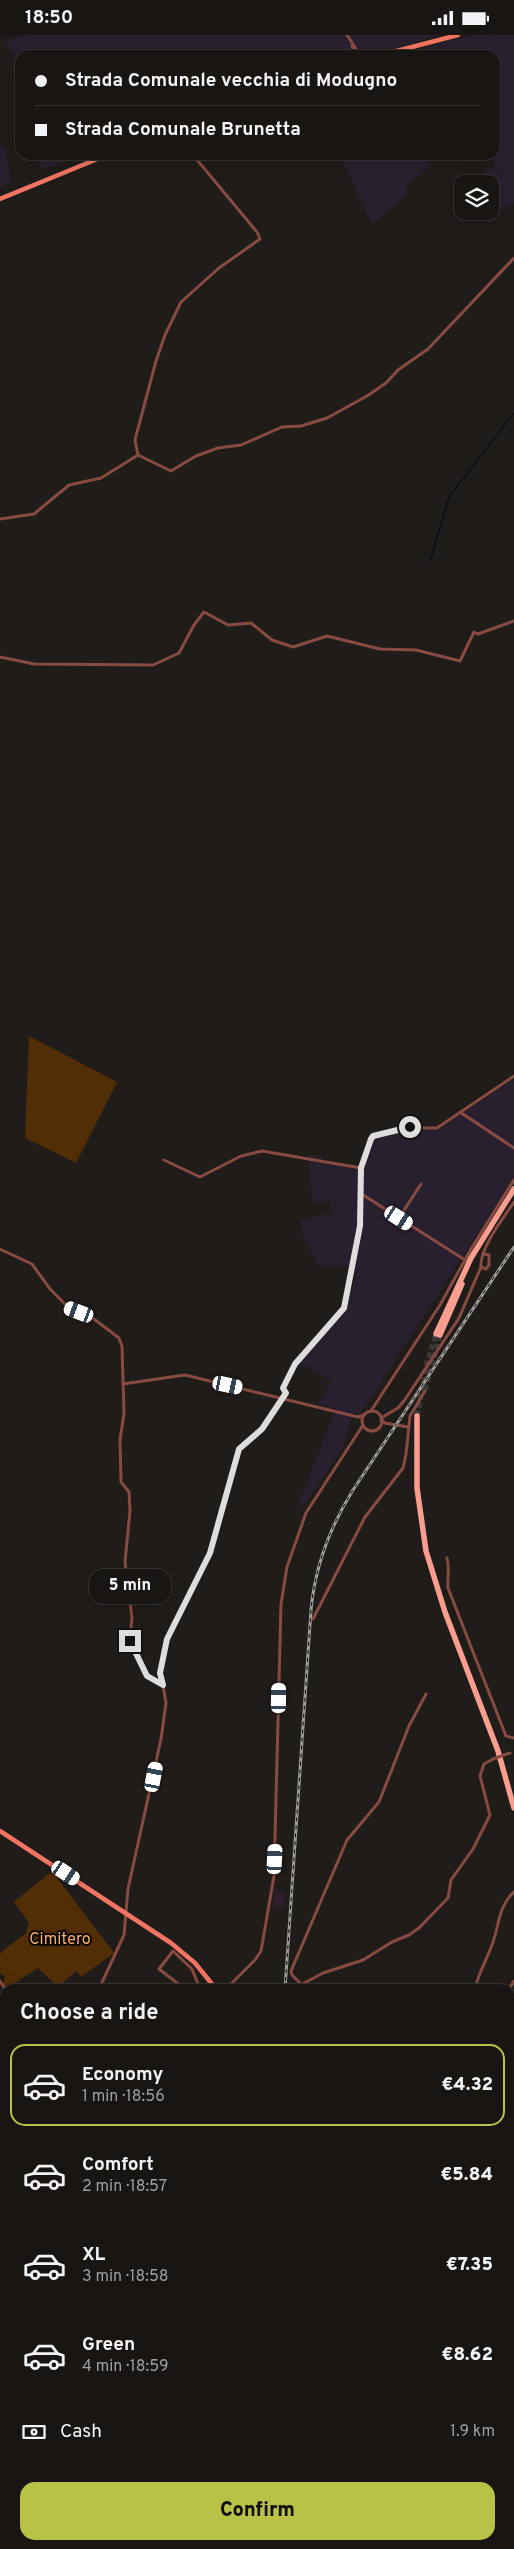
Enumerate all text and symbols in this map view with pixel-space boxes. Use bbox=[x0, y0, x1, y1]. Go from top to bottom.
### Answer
text: 18:50 bbox=[25, 6, 73, 30]
text: Strada Comunale vecchia di Modugno bbox=[65, 69, 397, 93]
text: Strada Comunale Brunetta bbox=[65, 118, 301, 142]
map controls bbox=[454, 175, 499, 220]
button: layers bbox=[454, 175, 499, 220]
route start bbox=[399, 1116, 421, 1138]
car bbox=[382, 1204, 415, 1232]
car bbox=[62, 1300, 95, 1324]
car bbox=[211, 1375, 244, 1395]
callout: 5 min bbox=[89, 1569, 171, 1603]
text: 5 min bbox=[109, 1576, 151, 1596]
route end bbox=[119, 1630, 141, 1652]
car bbox=[271, 1683, 286, 1713]
car bbox=[143, 1761, 164, 1793]
car bbox=[266, 1844, 283, 1874]
car bbox=[49, 1858, 82, 1888]
park label: Cimitero bbox=[29, 1930, 91, 1950]
text: Choose a ride bbox=[20, 2000, 158, 2027]
icon: car bbox=[22, 2063, 67, 2108]
text: Economy bbox=[82, 2063, 163, 2087]
text: €4.32 bbox=[441, 2073, 493, 2097]
text: 1 min · 18:56 bbox=[82, 2087, 165, 2107]
icon: car bbox=[22, 2153, 67, 2198]
text: Comfort bbox=[82, 2153, 154, 2177]
text: €5.84 bbox=[440, 2163, 493, 2187]
text: 2 min · 18:57 bbox=[82, 2177, 167, 2197]
icon: car bbox=[22, 2243, 67, 2288]
text: XL bbox=[82, 2243, 105, 2267]
text: €7.35 bbox=[446, 2253, 493, 2277]
text: 3 min · 18:58 bbox=[82, 2267, 169, 2287]
icon: car bbox=[22, 2333, 67, 2378]
text: Green bbox=[82, 2333, 135, 2357]
text: €8.62 bbox=[441, 2343, 493, 2367]
text: 4 min · 18:59 bbox=[82, 2357, 169, 2377]
icon: cash bbox=[20, 2418, 48, 2446]
text: Cash bbox=[60, 2420, 102, 2444]
text: 1.9 km bbox=[450, 2422, 495, 2442]
button: Confirm bbox=[20, 2482, 495, 2540]

